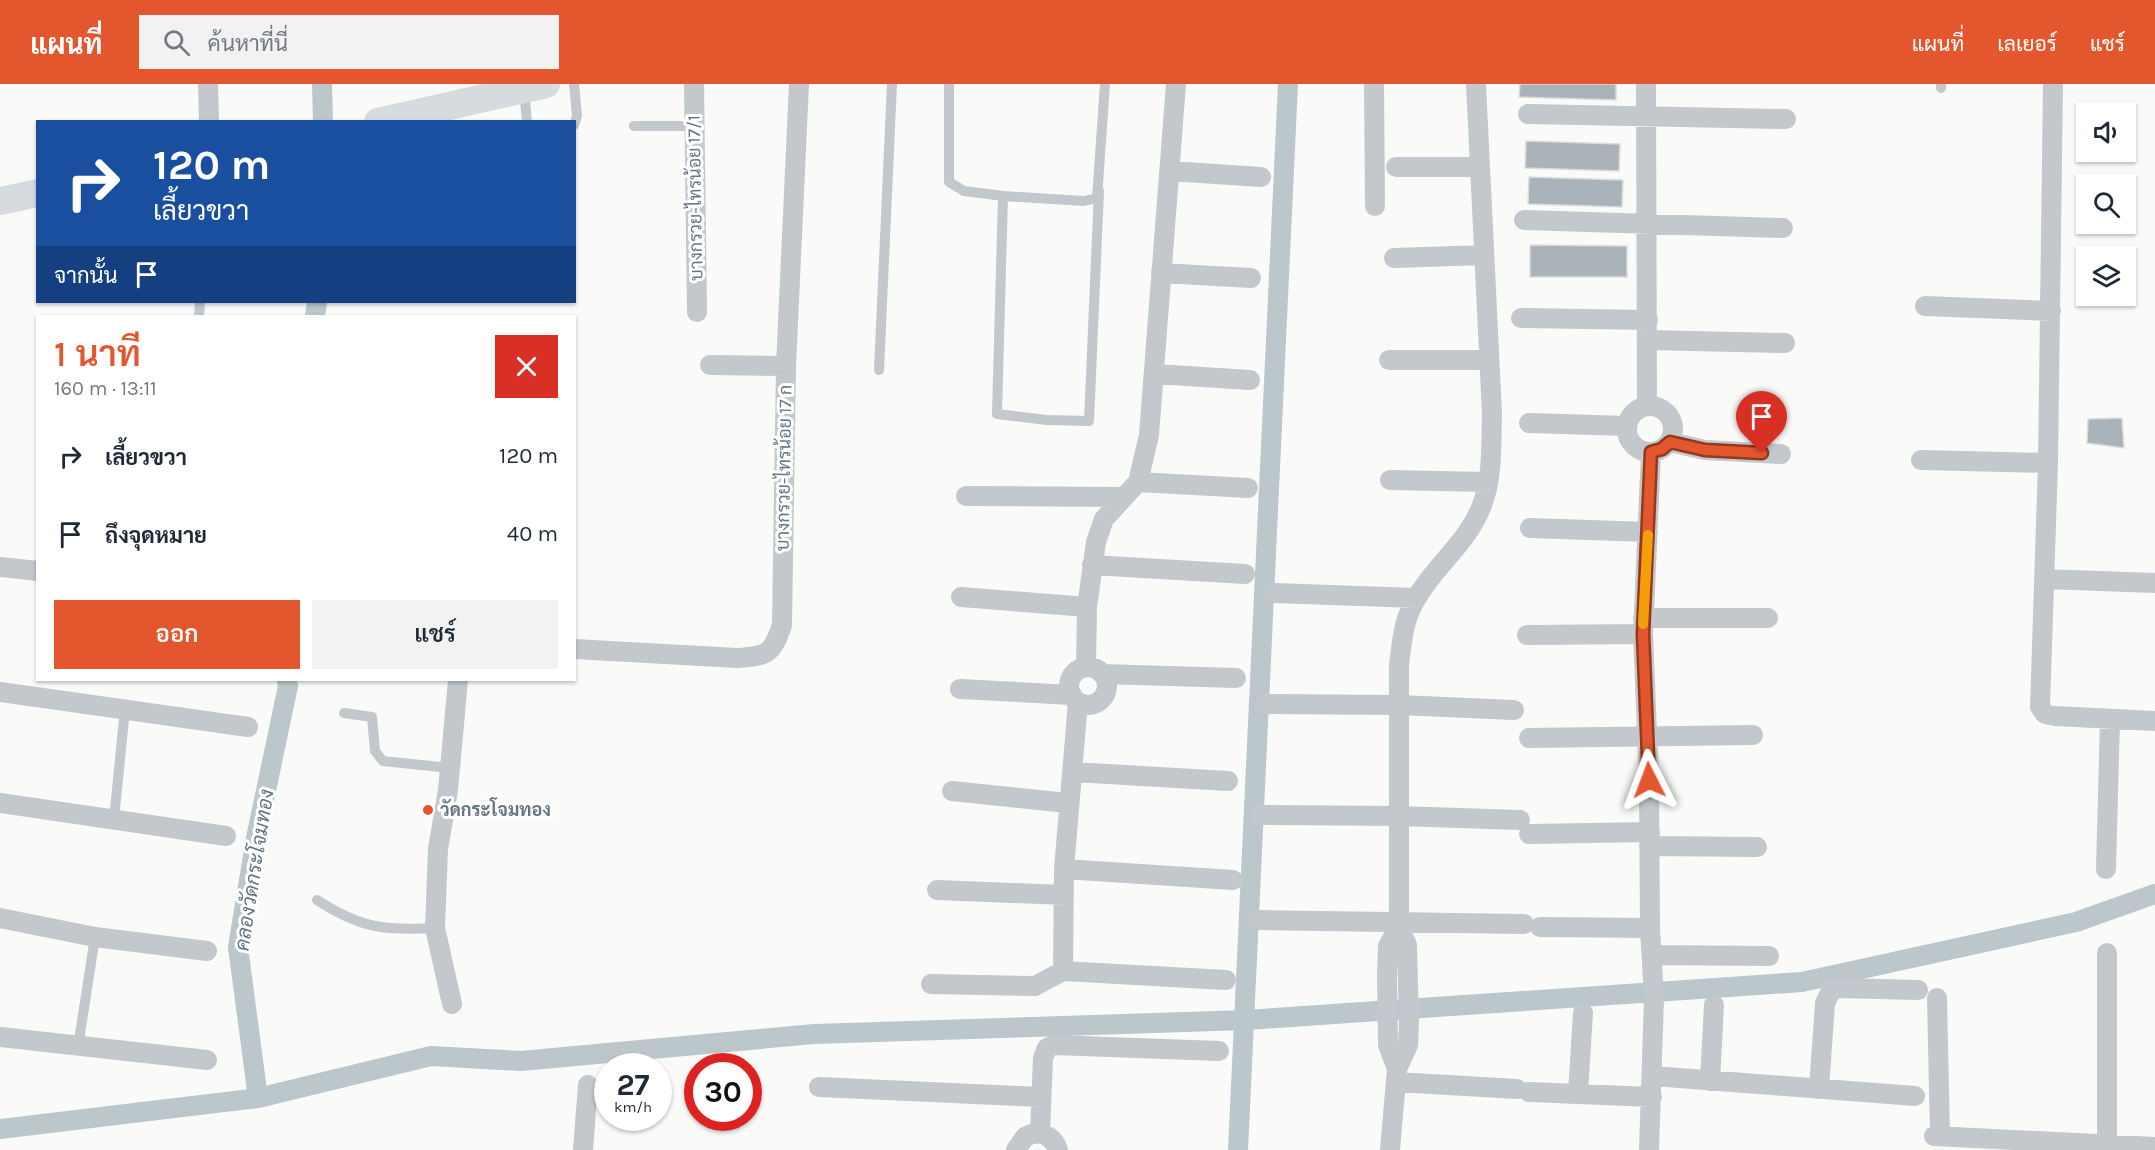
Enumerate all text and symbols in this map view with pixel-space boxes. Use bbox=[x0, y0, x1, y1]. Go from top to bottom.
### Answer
search box bbox=[139, 15, 559, 69]
icon: search bbox=[160, 26, 193, 59]
text: แผนที่ bbox=[30, 28, 103, 61]
text: ค้นหาที่นี่ bbox=[208, 31, 288, 57]
text: แผนที่ bbox=[1912, 32, 1964, 56]
text: เลเยอร์ bbox=[1997, 32, 2057, 56]
text: แชร์ bbox=[2090, 32, 2125, 56]
map controls bbox=[2076, 102, 2136, 306]
button: sound bbox=[2076, 102, 2136, 162]
street label: บางกรวย-ไทรน้อย 17/1 bbox=[681, 115, 707, 281]
text: 120 m bbox=[153, 140, 270, 190]
icon: right bbox=[54, 144, 132, 222]
button: search bbox=[2076, 174, 2136, 234]
text: เลี้ยวขวา bbox=[153, 195, 249, 227]
button: layers bbox=[2076, 246, 2136, 306]
icon: arrive bbox=[130, 258, 163, 291]
text: จากนั้น bbox=[54, 263, 118, 289]
text: 1 นาที bbox=[54, 333, 141, 375]
button: close bbox=[495, 335, 558, 398]
text: 160 m · 13:11 bbox=[54, 377, 157, 400]
street label: บางกรวย-ไทรน้อย 17 ก bbox=[770, 384, 796, 551]
pin bbox=[1736, 391, 1787, 453]
icon: arrive bbox=[1745, 400, 1778, 433]
icon: right bbox=[54, 440, 87, 473]
text: 120 m bbox=[499, 443, 558, 469]
text: เลี้ยวขวา bbox=[105, 445, 187, 471]
icon: arrive bbox=[54, 518, 87, 551]
text: 40 m bbox=[507, 521, 558, 547]
text: ถึงจุดหมาย bbox=[105, 523, 207, 549]
button: ออก bbox=[54, 600, 300, 669]
button: แชร์ bbox=[312, 600, 558, 669]
position arrow bbox=[1617, 748, 1681, 812]
water label: คลองวัดกระโจมทอง bbox=[228, 787, 279, 953]
place label: วัดกระโจมทอง bbox=[440, 797, 551, 821]
marker: วัดกระโจมทอง bbox=[421, 803, 435, 817]
speed limit sign: 30 bbox=[684, 1053, 762, 1131]
text: 27 bbox=[616, 1067, 650, 1103]
text: km/h bbox=[614, 1098, 652, 1116]

